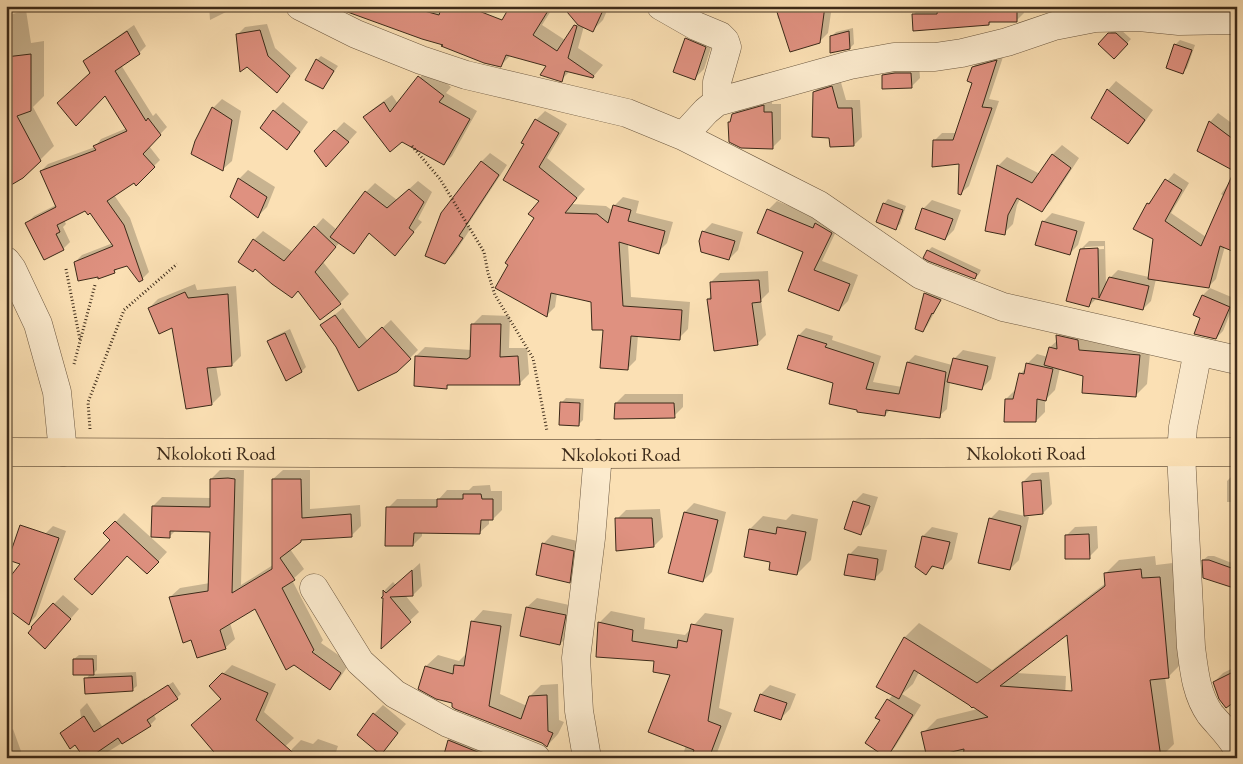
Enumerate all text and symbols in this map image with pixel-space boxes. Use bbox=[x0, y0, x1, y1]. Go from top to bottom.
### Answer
street label: Nkolokoti Road bbox=[156, 440, 276, 465]
street label: Nkolokoti Road bbox=[966, 440, 1086, 465]
street label: Nkolokoti Road bbox=[561, 441, 681, 467]

